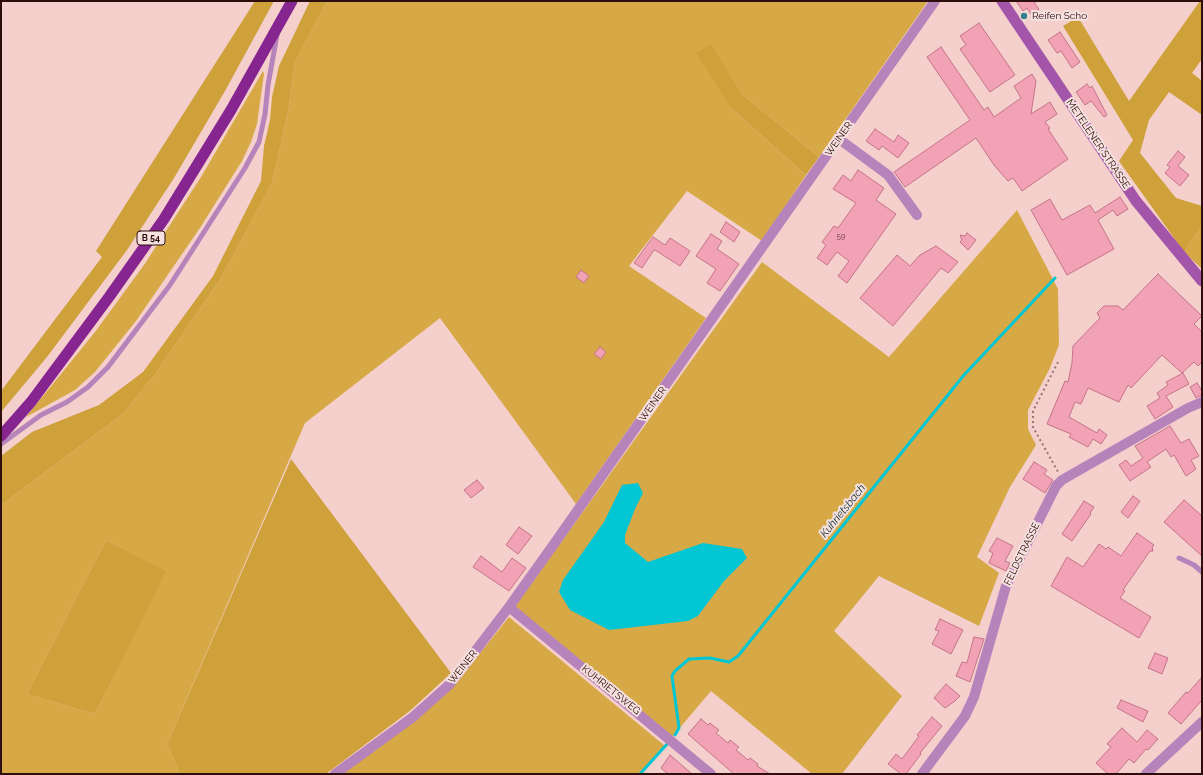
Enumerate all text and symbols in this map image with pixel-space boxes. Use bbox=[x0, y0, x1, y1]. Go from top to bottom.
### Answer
place label: Reifen Scho bbox=[1032, 10, 1087, 22]
marker: Reifen Scho bbox=[1019, 11, 1029, 21]
street label: METELENER STRASSE bbox=[1064, 97, 1132, 191]
street label: WEINER bbox=[823, 119, 855, 159]
road number: B 54 bbox=[137, 231, 165, 245]
house number: 59 bbox=[836, 232, 846, 242]
street label: WEINER bbox=[637, 384, 669, 424]
water label: Kuhrietsbach bbox=[818, 482, 868, 540]
street label: FELDSTRASSE bbox=[1002, 521, 1042, 587]
street label: WEINER bbox=[446, 648, 480, 686]
street label: KUHRIETSWEG bbox=[579, 663, 643, 717]

